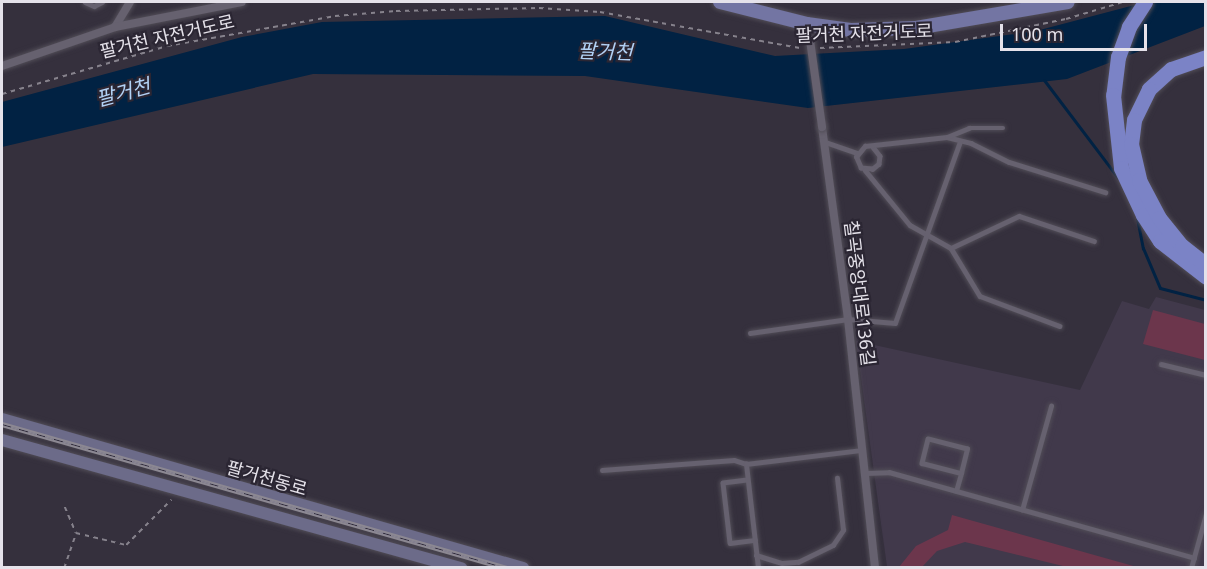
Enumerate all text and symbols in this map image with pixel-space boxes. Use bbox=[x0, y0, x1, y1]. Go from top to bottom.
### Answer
street label: 팔거천 자전거도로 bbox=[98, 10, 236, 62]
scale bar bbox=[1003, 12, 1150, 50]
street label: 팔거천 자전거도로 bbox=[795, 20, 933, 46]
text: 100 m bbox=[1011, 22, 1063, 46]
water label: 팔거천 bbox=[577, 38, 633, 64]
water label: 팔거천 bbox=[93, 73, 153, 111]
street label: 칠곡중앙대로136길 bbox=[840, 219, 880, 367]
street label: 팔거천동로 bbox=[224, 456, 310, 500]

